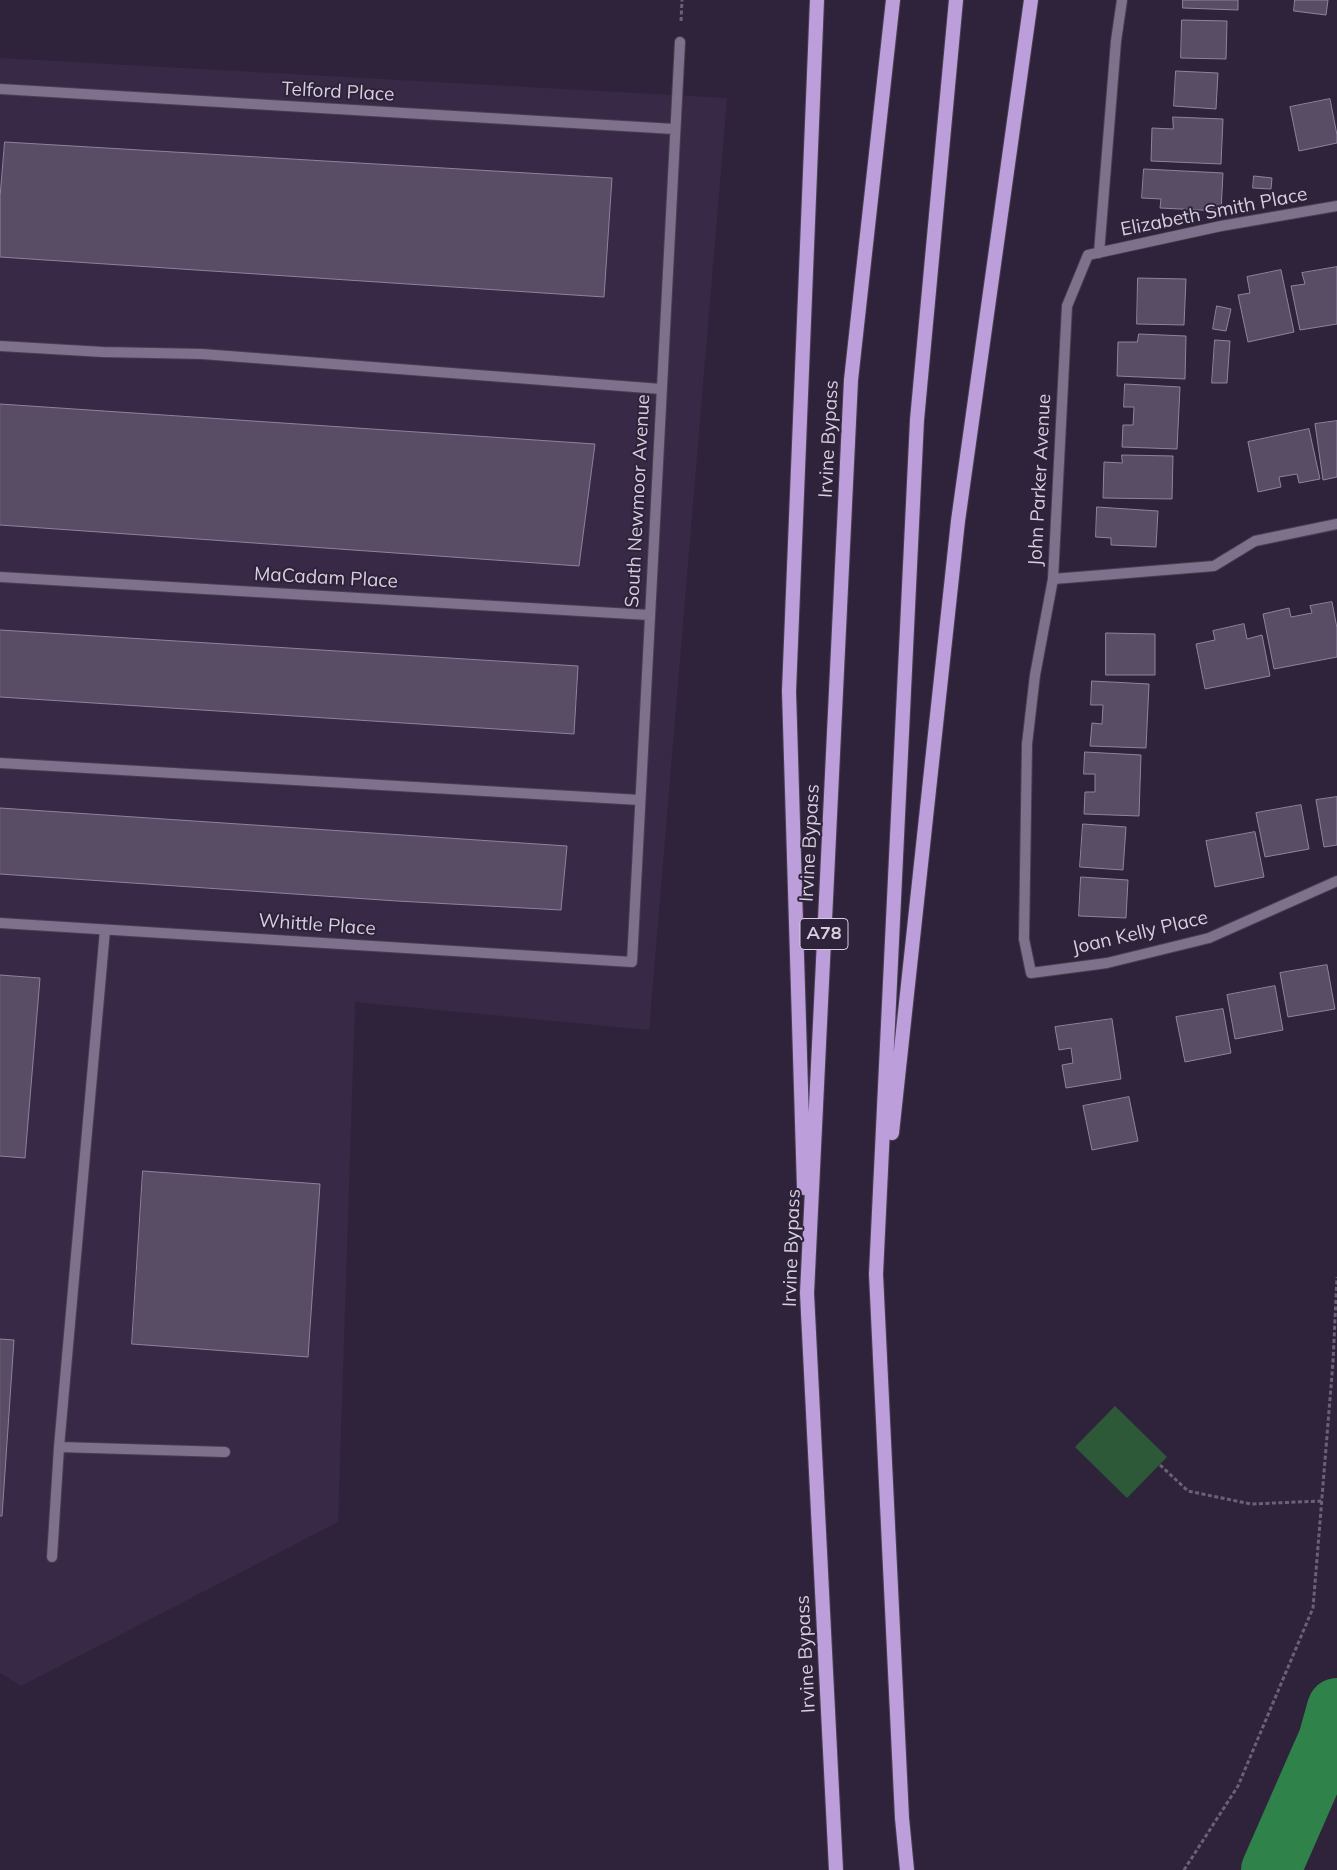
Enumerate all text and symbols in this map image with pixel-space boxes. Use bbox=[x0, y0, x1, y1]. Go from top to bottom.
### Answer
street label: Telford Place bbox=[281, 78, 395, 106]
street label: Elizabeth Smith Place bbox=[1119, 183, 1309, 241]
street label: Irvine Bypass bbox=[815, 379, 843, 499]
street label: John Parker Avenue bbox=[1024, 393, 1056, 567]
street label: South Newmoor Avenue bbox=[621, 394, 655, 608]
street label: MaCadam Place bbox=[253, 563, 399, 593]
street label: Irvine Bypass bbox=[796, 783, 824, 903]
street label: Joan Kelly Place bbox=[1070, 906, 1210, 960]
street label: Whittle Place bbox=[258, 910, 376, 940]
road number: A78 bbox=[800, 919, 848, 950]
street label: Irvine Bypass bbox=[779, 1189, 805, 1307]
street label: Irvine Bypass bbox=[792, 1594, 820, 1714]

